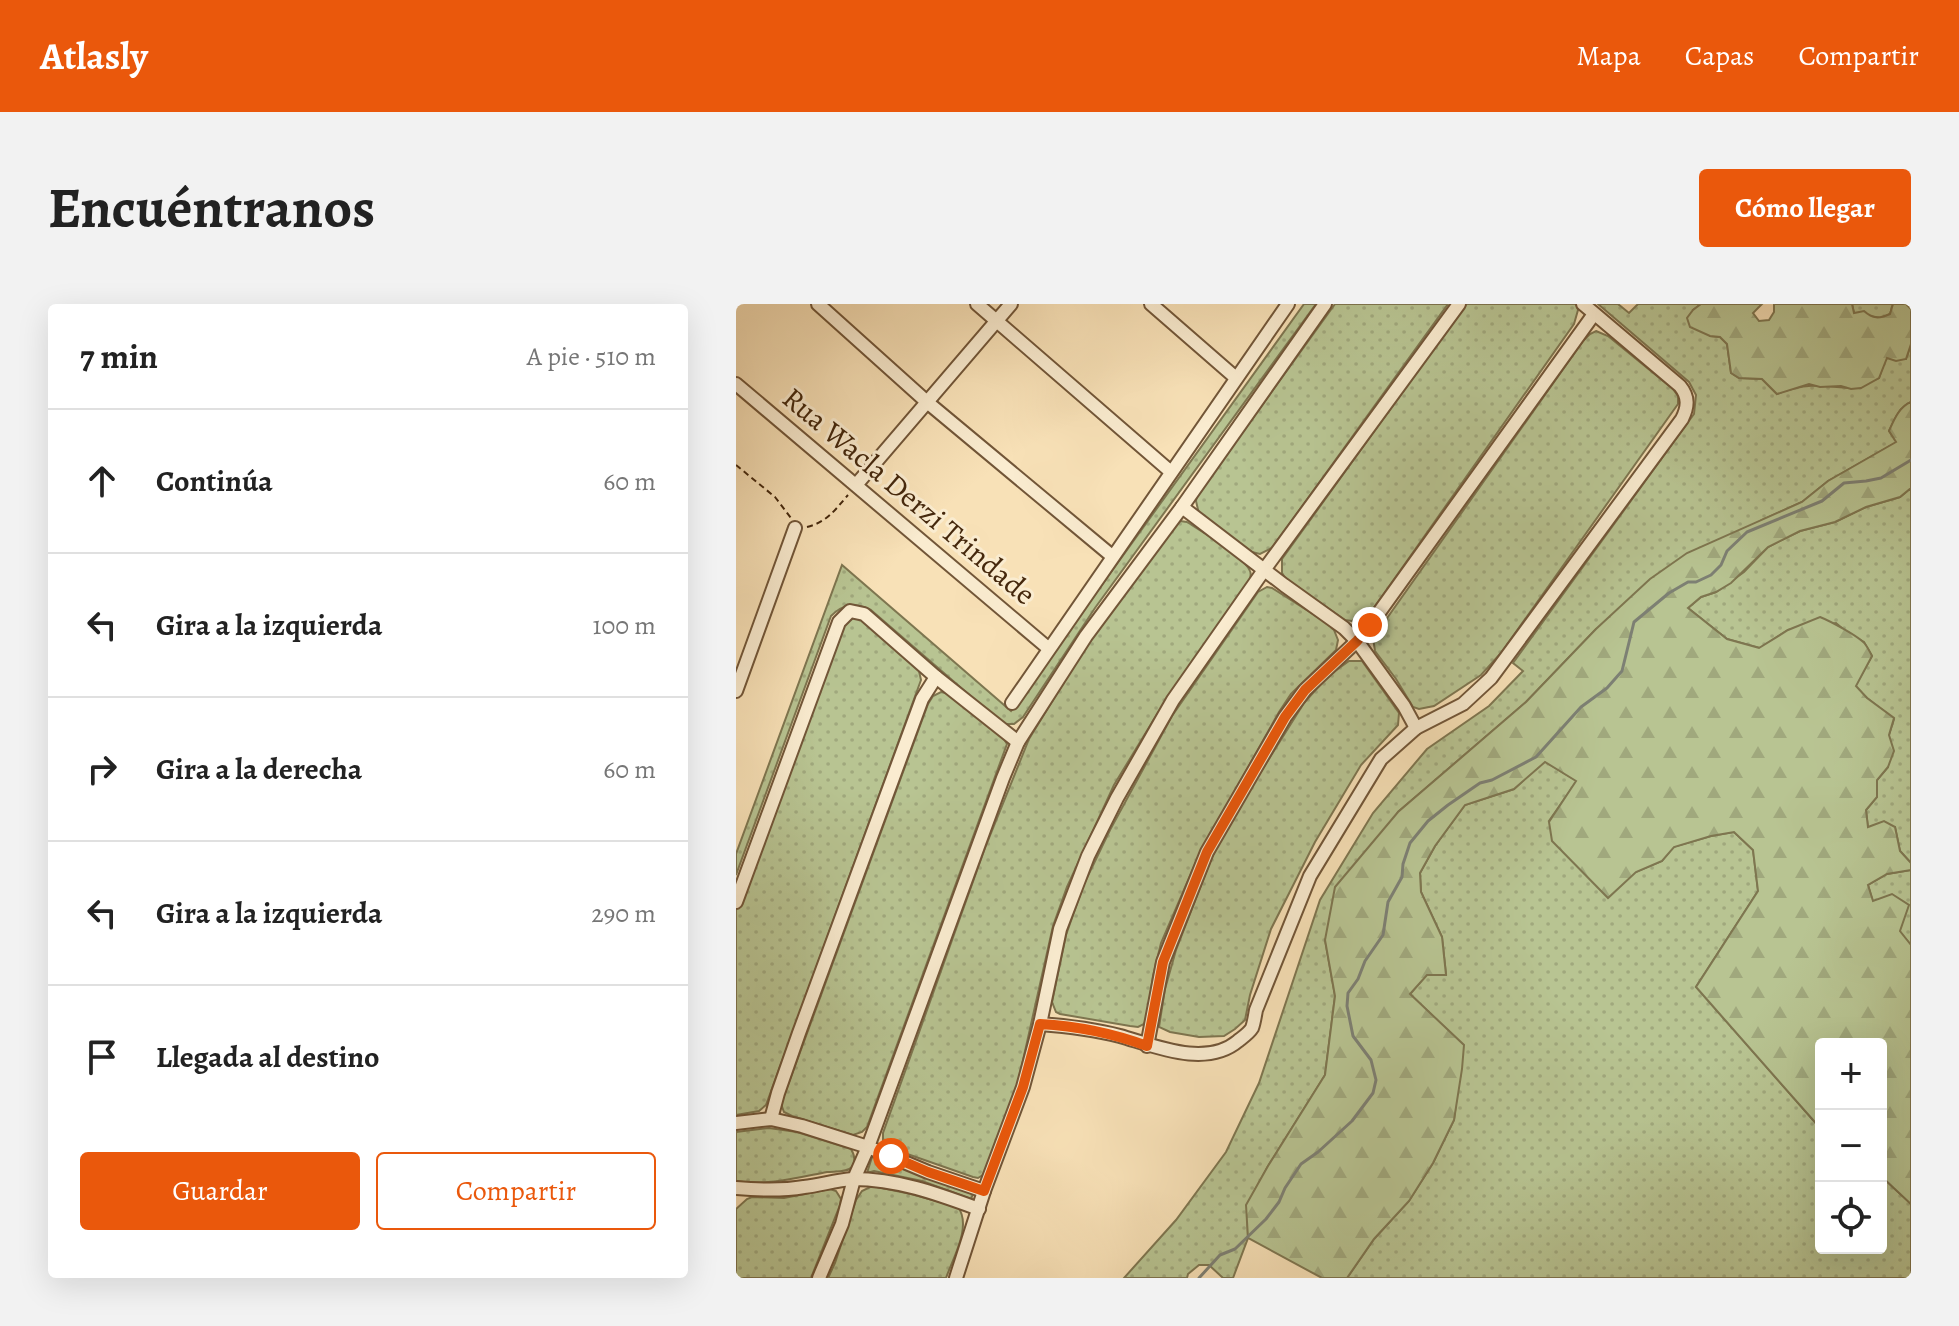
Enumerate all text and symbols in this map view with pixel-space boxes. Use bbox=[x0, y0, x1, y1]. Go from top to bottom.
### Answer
text: Atlasly bbox=[40, 30, 148, 82]
text: Mapa bbox=[1576, 37, 1641, 75]
text: Capas bbox=[1685, 37, 1754, 75]
text: Compartir bbox=[1798, 37, 1919, 75]
button: Cómo llegar bbox=[1699, 169, 1911, 247]
text: Encuéntranos bbox=[48, 170, 375, 246]
text: 7 min bbox=[80, 333, 158, 380]
text: A pie · 510 m bbox=[527, 339, 656, 374]
street label: Rua Wacla Derzi Trindade bbox=[774, 378, 1044, 614]
icon: ahead bbox=[80, 459, 124, 503]
text: Continúa bbox=[156, 461, 273, 501]
text: 60 m bbox=[603, 464, 656, 499]
icon: left bbox=[80, 603, 124, 647]
text: Gira a la izquierda bbox=[156, 605, 382, 645]
route end bbox=[1352, 607, 1388, 643]
text: 100 m bbox=[593, 608, 656, 643]
icon: right bbox=[80, 747, 124, 791]
text: Gira a la derecha bbox=[156, 749, 362, 789]
text: 60 m bbox=[603, 752, 656, 787]
icon: left bbox=[80, 891, 124, 935]
text: Gira a la izquierda bbox=[156, 893, 382, 933]
text: 290 m bbox=[591, 896, 656, 931]
icon: arrive bbox=[80, 1035, 124, 1079]
text: Llegada al destino bbox=[156, 1037, 379, 1077]
map controls bbox=[1815, 1038, 1887, 1254]
button: + bbox=[1815, 1038, 1887, 1110]
button: − bbox=[1815, 1110, 1887, 1182]
route start bbox=[873, 1138, 909, 1174]
button: Guardar bbox=[80, 1152, 360, 1230]
button: Compartir bbox=[376, 1152, 656, 1230]
button: locate bbox=[1815, 1182, 1887, 1254]

